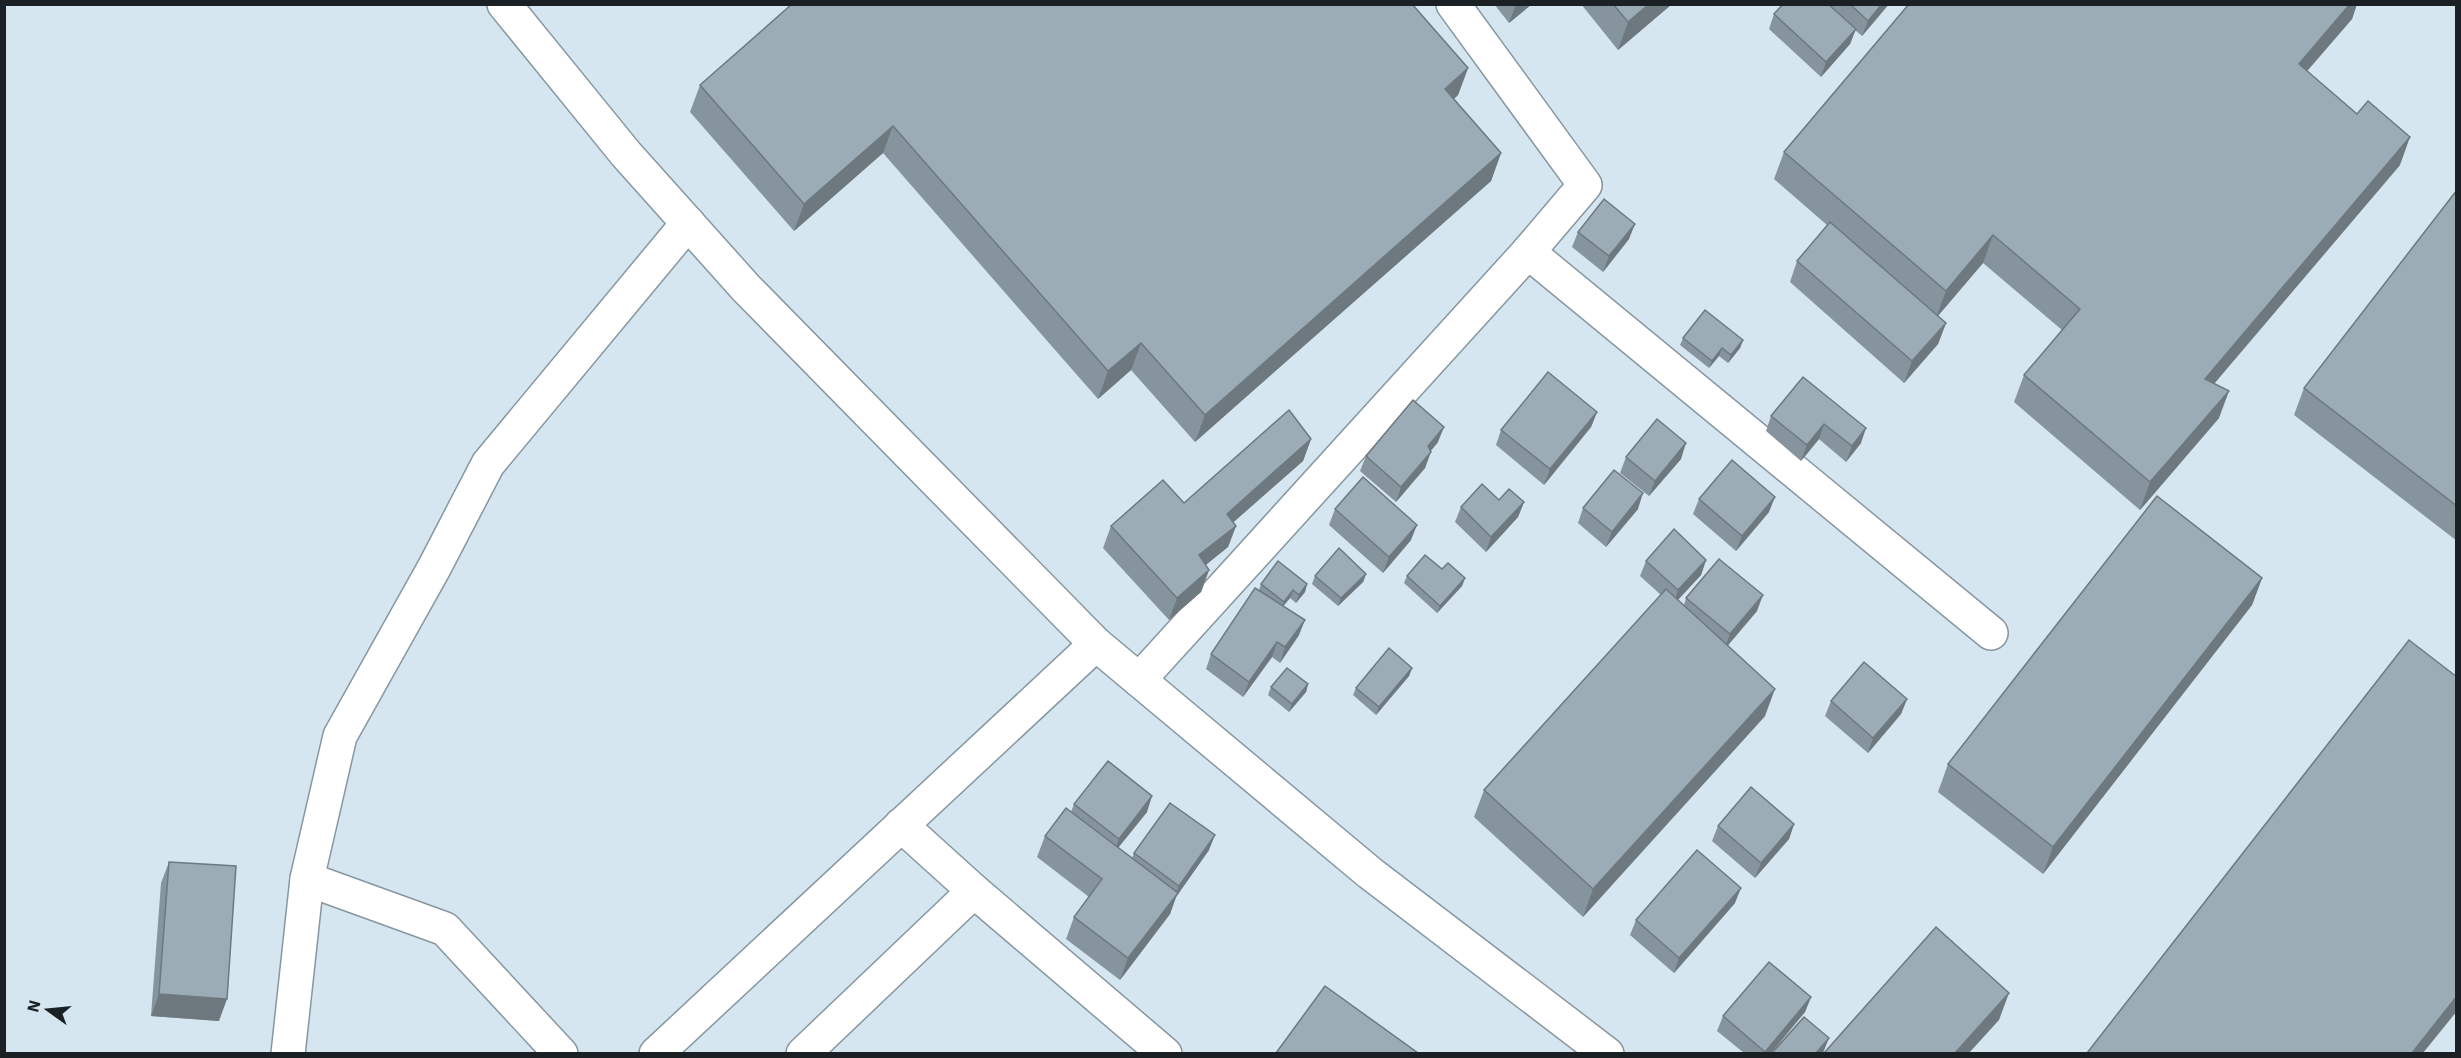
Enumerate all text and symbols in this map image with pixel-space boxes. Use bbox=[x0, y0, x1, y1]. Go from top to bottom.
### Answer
north arrow bbox=[18, 980, 78, 1040]
text: N bbox=[22, 998, 45, 1014]

